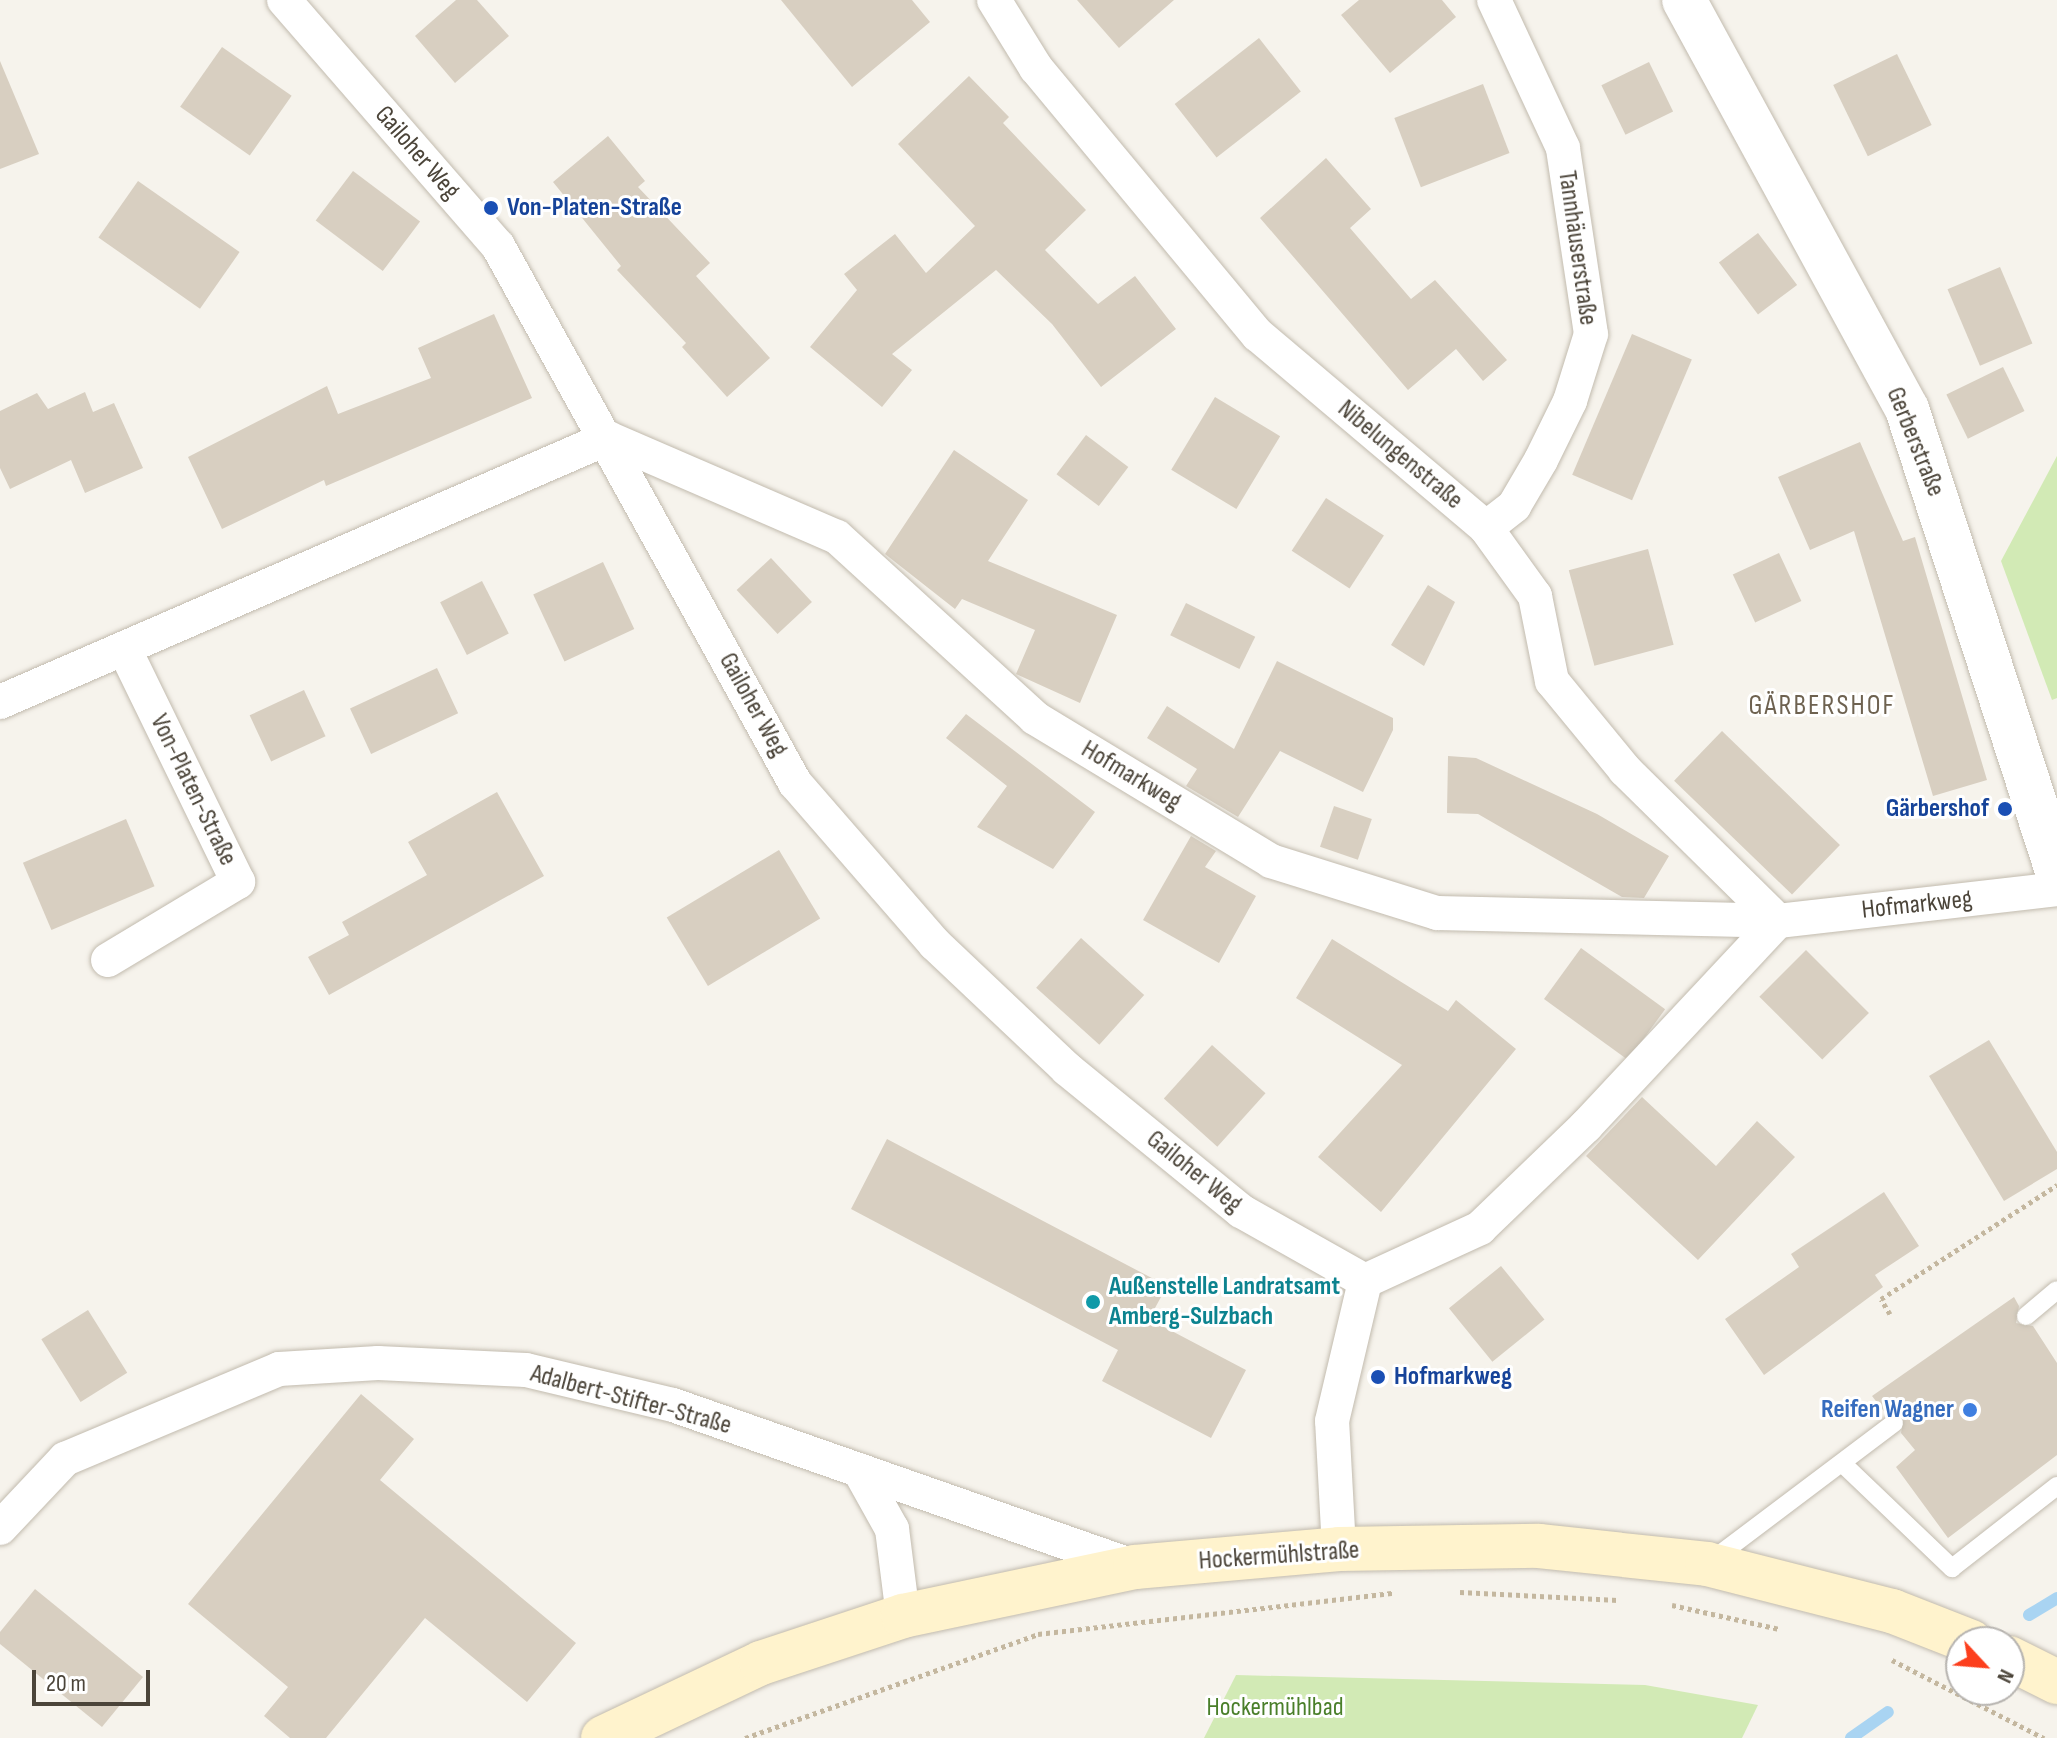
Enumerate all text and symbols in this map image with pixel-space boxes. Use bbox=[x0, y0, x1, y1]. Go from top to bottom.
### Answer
street label: Gailoher Weg bbox=[368, 100, 466, 206]
street label: Tannhäuserstraße bbox=[1551, 169, 1603, 327]
place label: Von-Platen-Straße bbox=[507, 192, 682, 224]
marker: Von-Platen-Straße bbox=[482, 199, 500, 217]
street label: Gerberstraße bbox=[1879, 383, 1951, 501]
street label: Nibelungenstraße bbox=[1331, 394, 1469, 516]
street label: Gailoher Weg bbox=[712, 648, 794, 762]
district label: GÄRBERSHOF bbox=[1749, 689, 1895, 723]
street label: Von-Platen-Straße bbox=[143, 709, 243, 871]
street label: Hofmarkweg bbox=[1075, 734, 1187, 818]
place label: Gärbershof bbox=[1886, 793, 1989, 825]
marker: Gärbershof bbox=[1996, 800, 2014, 818]
street label: Hofmarkweg bbox=[1860, 884, 1974, 926]
street label: Gailoher Weg bbox=[1140, 1124, 1248, 1220]
place label: Außenstelle Landratsamt Amberg-Sulzbach bbox=[1109, 1271, 1340, 1332]
marker: Außenstelle Landratsamt Amberg-Sulzbach bbox=[1084, 1293, 1102, 1311]
street label: Adalbert-Stifter-Straße bbox=[527, 1358, 735, 1442]
place label: Hofmarkweg bbox=[1394, 1361, 1512, 1393]
marker: Hofmarkweg bbox=[1369, 1368, 1387, 1386]
place label: Reifen Wagner bbox=[1821, 1394, 1954, 1426]
marker: Reifen Wagner bbox=[1961, 1401, 1979, 1419]
street label: Hockermühlstraße bbox=[1198, 1535, 1360, 1577]
north arrow bbox=[1945, 1626, 2025, 1706]
scale bar bbox=[36, 1654, 154, 1704]
text: N bbox=[1991, 1665, 2020, 1687]
text: 20 m bbox=[46, 1669, 86, 1698]
park label: Hockermühlbad bbox=[1207, 1692, 1343, 1724]

